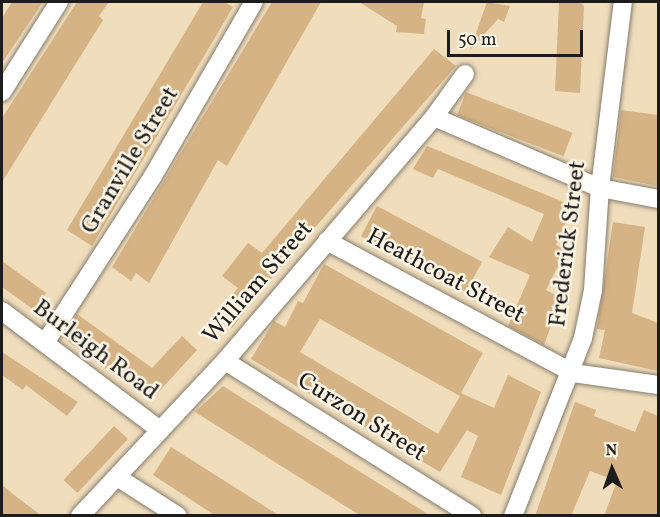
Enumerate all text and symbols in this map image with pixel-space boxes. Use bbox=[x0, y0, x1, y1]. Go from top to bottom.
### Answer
scale bar bbox=[450, 18, 586, 56]
text: 50 m bbox=[458, 28, 497, 53]
street label: Granville Street bbox=[76, 82, 186, 240]
street label: Frederick Street bbox=[545, 159, 593, 329]
street label: William Street bbox=[198, 216, 320, 350]
street label: Heathcoat Street bbox=[361, 223, 529, 331]
street label: Burleigh Road bbox=[26, 294, 164, 408]
street label: Curzon Street bbox=[291, 367, 431, 469]
north arrow bbox=[582, 439, 642, 499]
text: N bbox=[605, 440, 618, 462]

